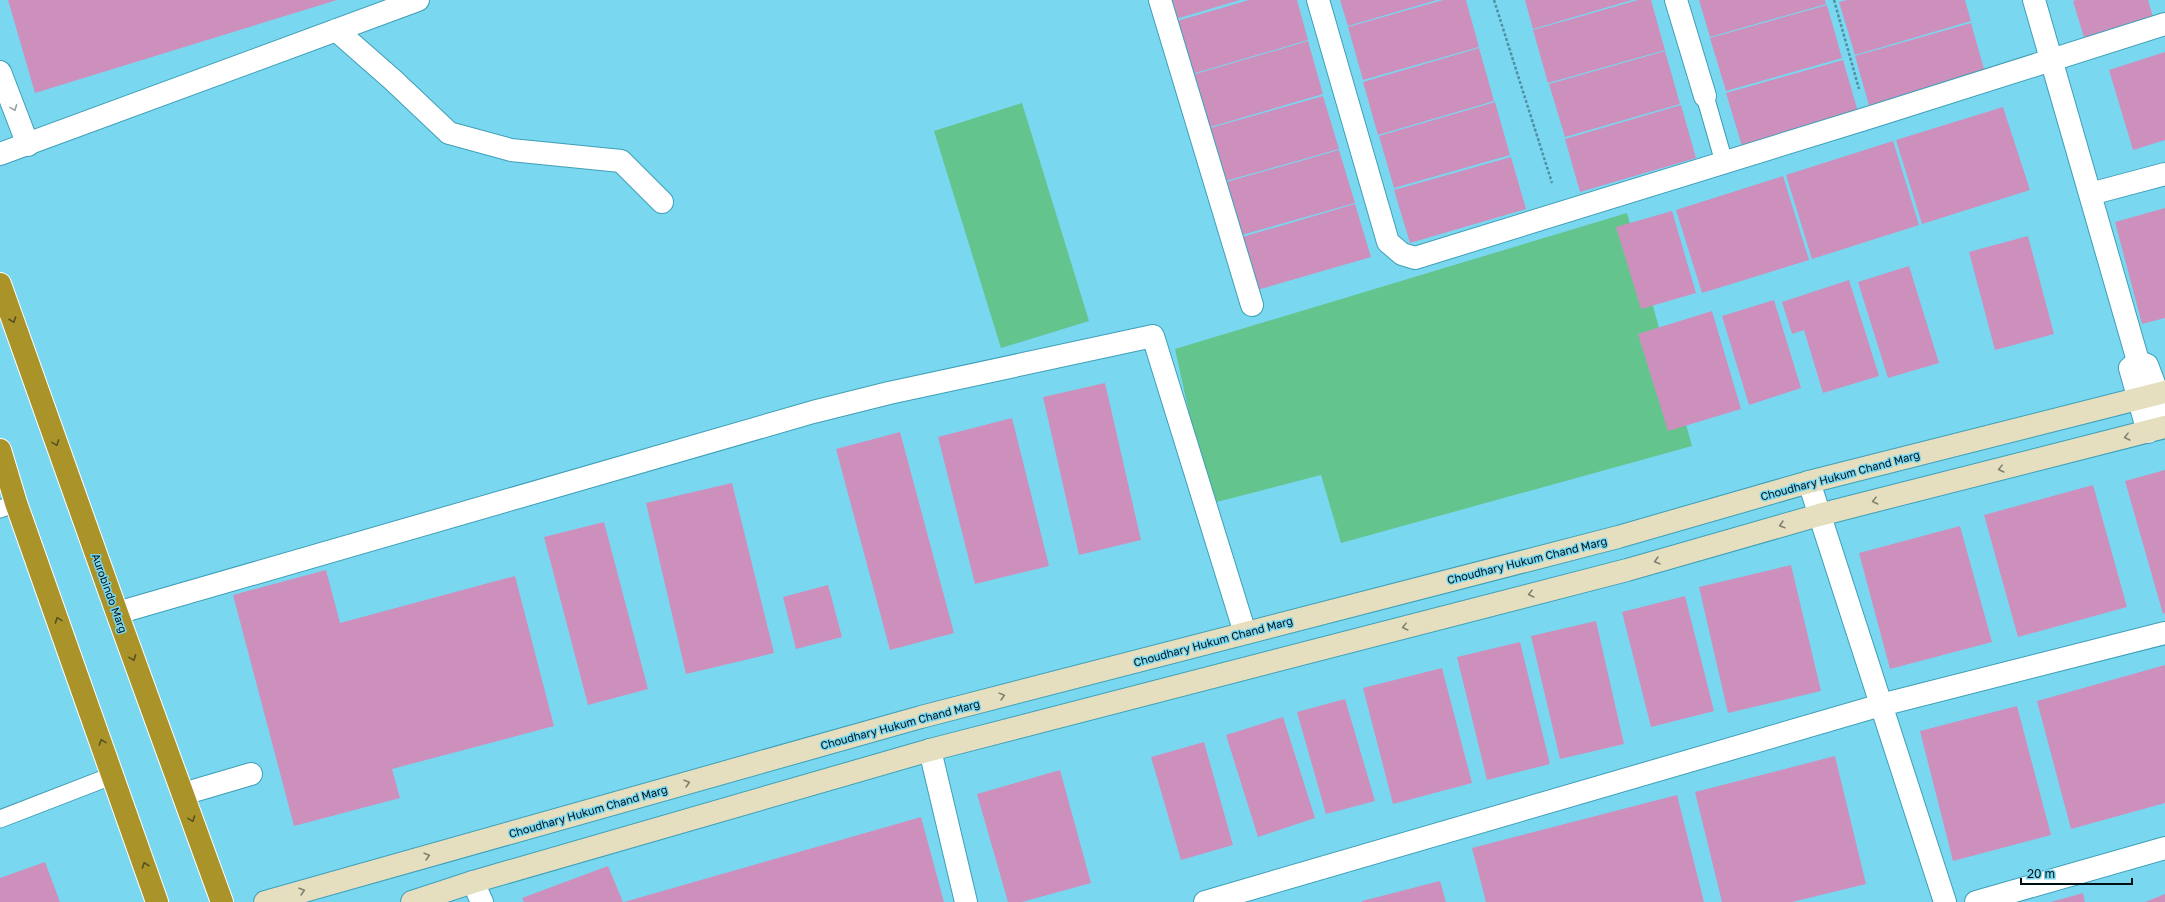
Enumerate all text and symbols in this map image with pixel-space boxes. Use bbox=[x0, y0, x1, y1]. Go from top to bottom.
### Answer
one-way arrow bbox=[10, 105, 18, 112]
one-way arrow bbox=[8, 317, 17, 324]
one-way arrow bbox=[2124, 432, 2131, 441]
one-way arrow bbox=[51, 440, 59, 447]
street label: Choudhary Hukum Chand Marg bbox=[1759, 447, 1921, 503]
one-way arrow bbox=[1998, 464, 2005, 473]
one-way arrow bbox=[1872, 496, 1879, 504]
one-way arrow bbox=[1779, 521, 1785, 529]
street label: Choudhary Hukum Chand Marg bbox=[1446, 534, 1608, 586]
street label: Aurobindo Marg bbox=[90, 551, 130, 635]
one-way arrow bbox=[1654, 556, 1661, 565]
one-way arrow bbox=[1528, 589, 1535, 598]
street label: Choudhary Hukum Chand Marg bbox=[1132, 613, 1294, 669]
one-way arrow bbox=[54, 617, 63, 624]
one-way arrow bbox=[1402, 622, 1409, 630]
one-way arrow bbox=[128, 654, 137, 661]
one-way arrow bbox=[998, 692, 1005, 701]
street label: Choudhary Hukum Chand Marg bbox=[819, 696, 981, 752]
one-way arrow bbox=[98, 739, 107, 746]
one-way arrow bbox=[684, 779, 691, 788]
street label: Choudhary Hukum Chand Marg bbox=[507, 782, 669, 840]
one-way arrow bbox=[187, 816, 196, 823]
one-way arrow bbox=[424, 852, 431, 861]
scale bar bbox=[2021, 860, 2132, 886]
one-way arrow bbox=[141, 862, 149, 869]
text: 20 m bbox=[2027, 866, 2055, 881]
one-way arrow bbox=[299, 887, 306, 896]

